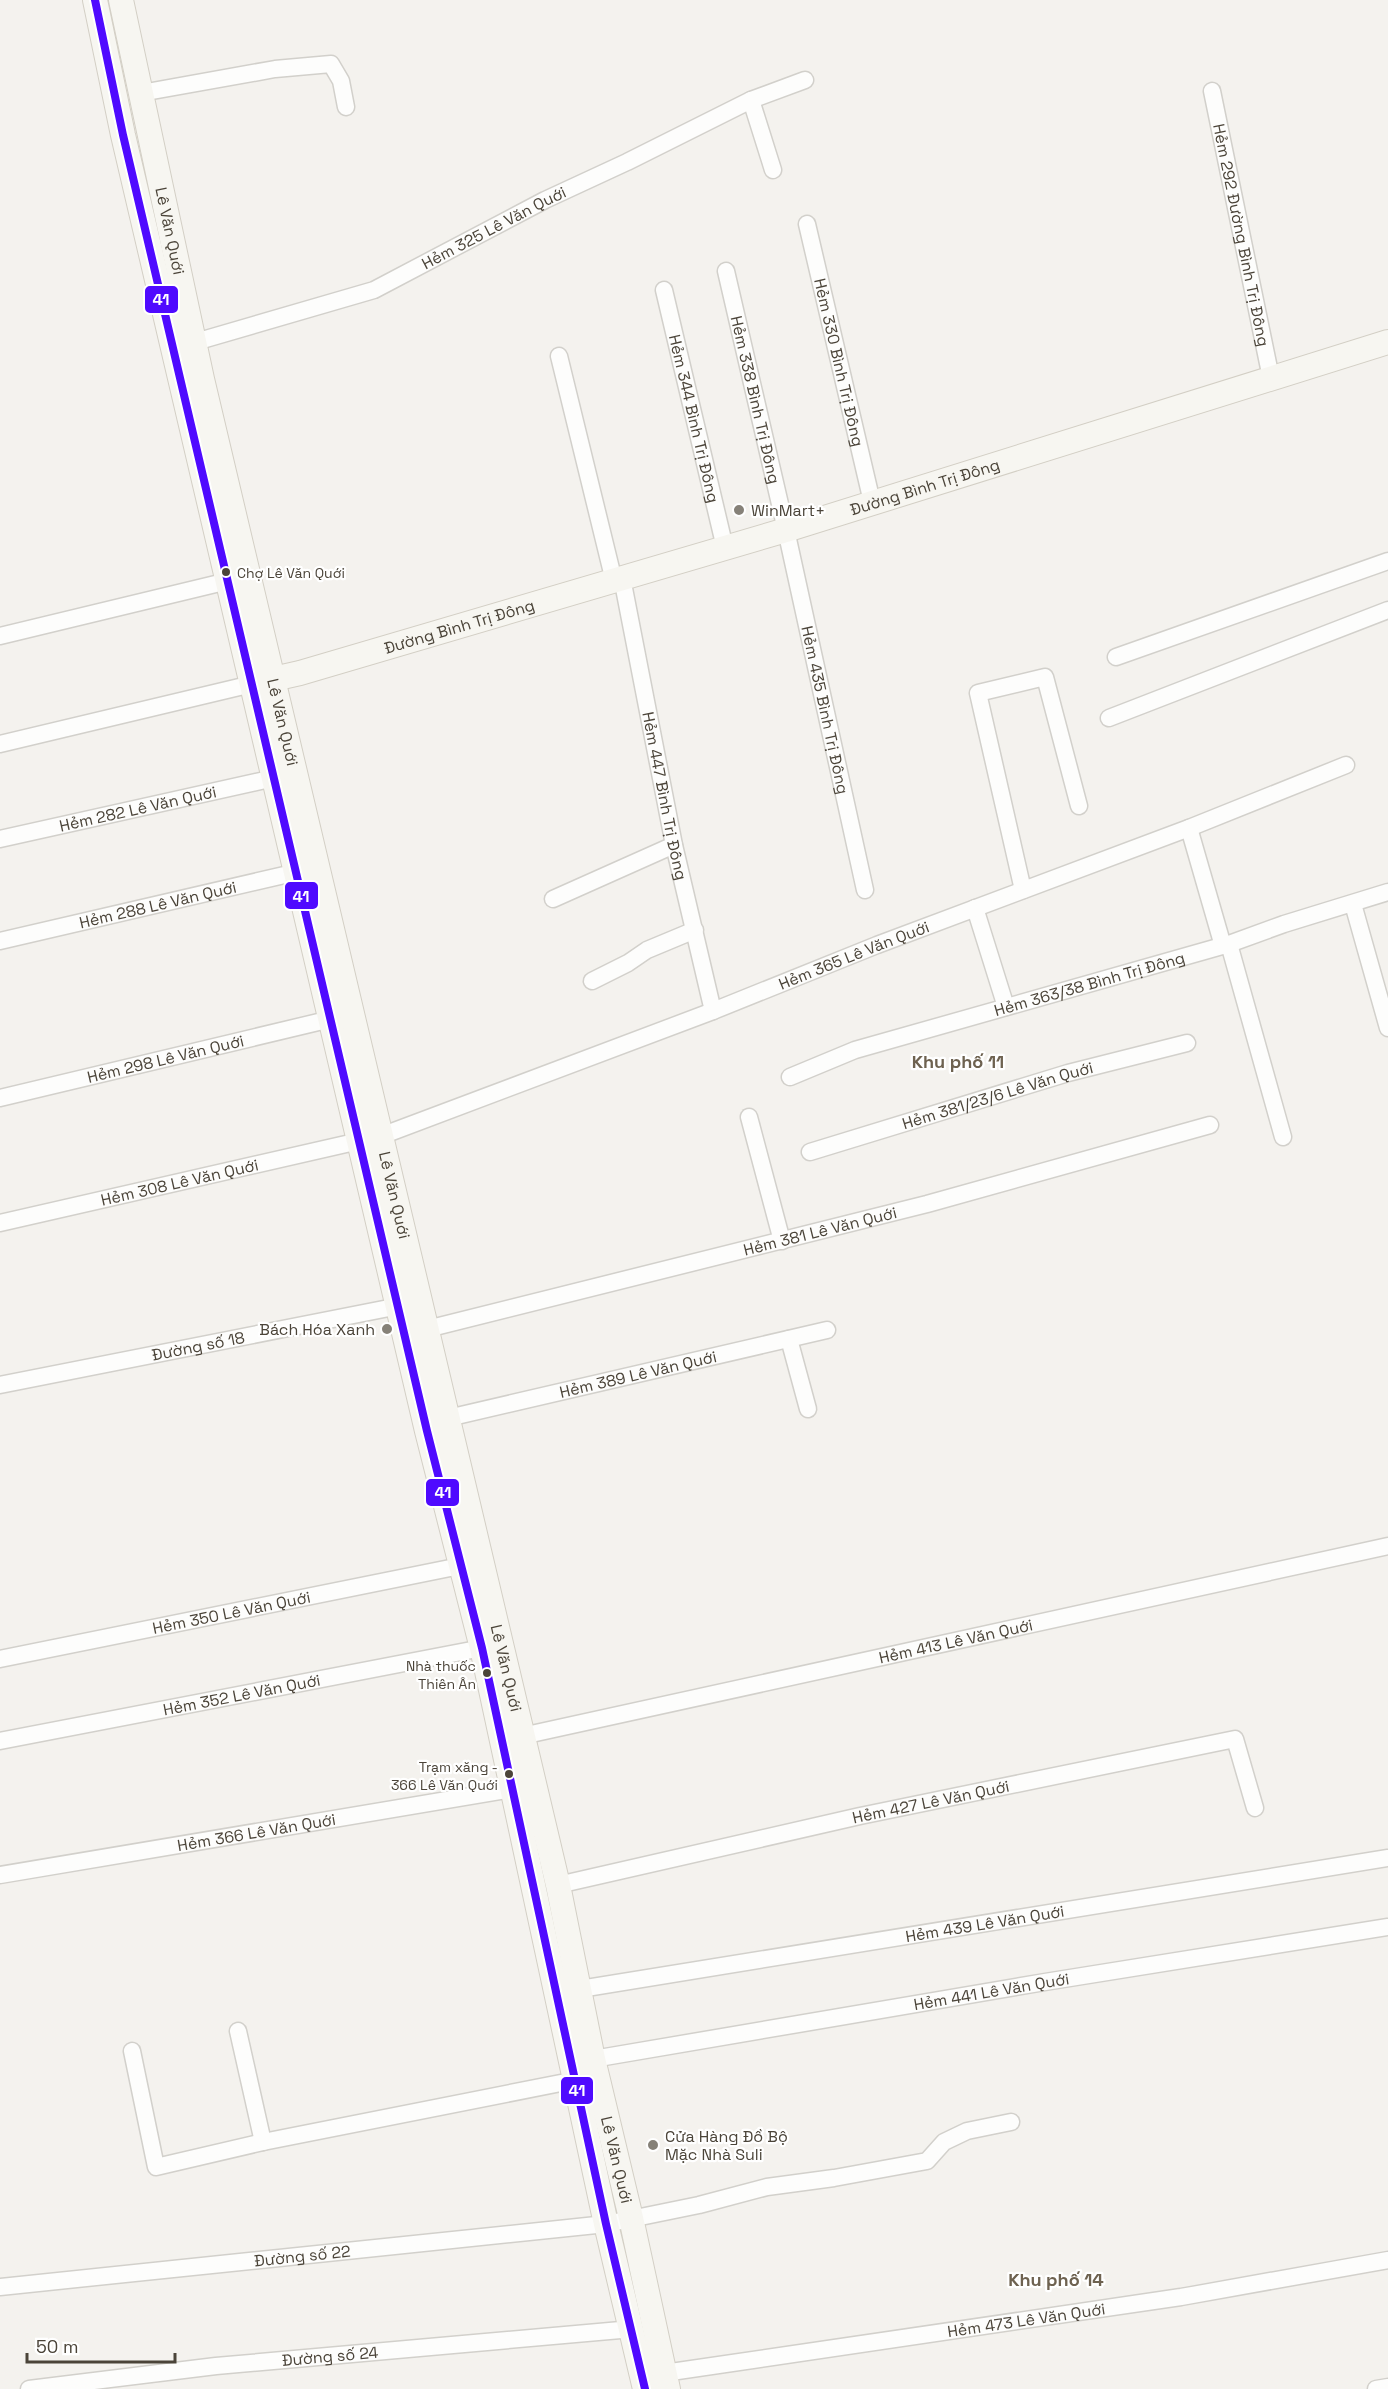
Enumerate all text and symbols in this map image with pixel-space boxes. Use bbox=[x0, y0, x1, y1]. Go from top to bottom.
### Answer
street label: Hẻm 292 Đường Bình Trị Đông bbox=[1208, 122, 1274, 348]
street label: Hẻm 325 Lê Văn Quới bbox=[418, 182, 570, 274]
street label: Lê Văn Quới bbox=[150, 185, 189, 277]
street label: Hẻm 330 Bình Trị Đông bbox=[809, 276, 869, 449]
line badge: 41 bbox=[144, 285, 179, 314]
text: 41 bbox=[153, 289, 169, 310]
street label: Hẻm 338 Bình Trị Đông bbox=[726, 314, 785, 486]
street label: Hẻm 344 Bình Trị Đông bbox=[664, 332, 724, 505]
street label: Đường Bình Trị Đông bbox=[847, 454, 1002, 520]
place label: WinMart+ bbox=[751, 500, 825, 521]
marker: WinMart+ bbox=[732, 503, 746, 517]
place label: Chợ Lê Văn Quới bbox=[237, 564, 345, 582]
marker: Chợ Lê Văn Quới bbox=[220, 566, 232, 578]
street label: Đường Bình Trị Đông bbox=[382, 595, 537, 659]
street label: Hẻm 435 Bình Trị Đông bbox=[796, 624, 854, 796]
street label: Lê Văn Quới bbox=[262, 676, 303, 768]
street label: Hẻm 447 Bình Trị Đông bbox=[637, 710, 692, 882]
street label: Hẻm 282 Lê Văn Quới bbox=[57, 781, 218, 837]
street label: Hẻm 288 Lê Văn Quới bbox=[77, 876, 239, 933]
line badge: 41 bbox=[284, 881, 319, 910]
text: 41 bbox=[293, 886, 309, 907]
street label: Hẻm 365 Lê Văn Quới bbox=[775, 916, 932, 995]
street label: Hẻm 363/38 Bình Trị Đông bbox=[992, 947, 1187, 1021]
street label: Hẻm 298 Lê Văn Quới bbox=[85, 1030, 246, 1088]
district label: Khu phố 11 bbox=[912, 1050, 1004, 1073]
street label: Hẻm 381/23/6 Lê Văn Quới bbox=[900, 1057, 1095, 1134]
street label: Lê Văn Quới bbox=[374, 1149, 415, 1241]
street label: Hẻm 308 Lê Văn Quới bbox=[99, 1154, 260, 1211]
street label: Hẻm 381 Lê Văn Quới bbox=[741, 1202, 899, 1261]
place label: Bách Hóa Xanh bbox=[259, 1319, 375, 1340]
marker: Bách Hóa Xanh bbox=[380, 1322, 394, 1336]
street label: Đường số 18 bbox=[150, 1327, 247, 1366]
street label: Hẻm 389 Lê Văn Quới bbox=[557, 1346, 719, 1403]
line badge: 41 bbox=[425, 1478, 460, 1507]
text: 41 bbox=[435, 1482, 451, 1503]
street label: Hẻm 350 Lê Văn Quới bbox=[151, 1587, 312, 1639]
street label: Hẻm 413 Lê Văn Quới bbox=[877, 1614, 1035, 1668]
street label: Lê Văn Quới bbox=[486, 1622, 527, 1714]
place label: Nhà thuốc Thiên Ân bbox=[406, 1657, 476, 1693]
marker: Nhà thuốc Thiên Ân bbox=[481, 1667, 493, 1679]
street label: Hẻm 352 Lê Văn Quới bbox=[161, 1669, 322, 1720]
place label: Trạm xăng - 366 Lê Văn Quới bbox=[391, 1758, 498, 1794]
marker: Trạm xăng - 366 Lê Văn Quới bbox=[503, 1768, 515, 1780]
street label: Hẻm 427 Lê Văn Quới bbox=[850, 1776, 1011, 1828]
street label: Hẻm 366 Lê Văn Quới bbox=[176, 1809, 337, 1856]
street label: Hẻm 439 Lê Văn Quới bbox=[904, 1901, 1066, 1947]
street label: Hẻm 441 Lê Văn Quới bbox=[912, 1968, 1071, 2015]
line badge: 41 bbox=[560, 2076, 594, 2105]
text: 41 bbox=[569, 2080, 585, 2101]
street label: Lê Văn Quới bbox=[596, 2114, 637, 2206]
place label: Cửa Hàng Đồ Bộ Mặc Nhà Suli bbox=[665, 2126, 788, 2165]
marker: Cửa Hàng Đồ Bộ Mặc Nhà Suli bbox=[646, 2138, 660, 2152]
street label: Đường số 22 bbox=[253, 2241, 352, 2272]
district label: Khu phố 14 bbox=[1008, 2268, 1104, 2291]
street label: Hẻm 473 Lê Văn Quới bbox=[946, 2298, 1107, 2342]
scale bar bbox=[27, 2326, 176, 2364]
text: 50 m bbox=[36, 2335, 78, 2358]
street label: Đường số 24 bbox=[281, 2342, 379, 2371]

